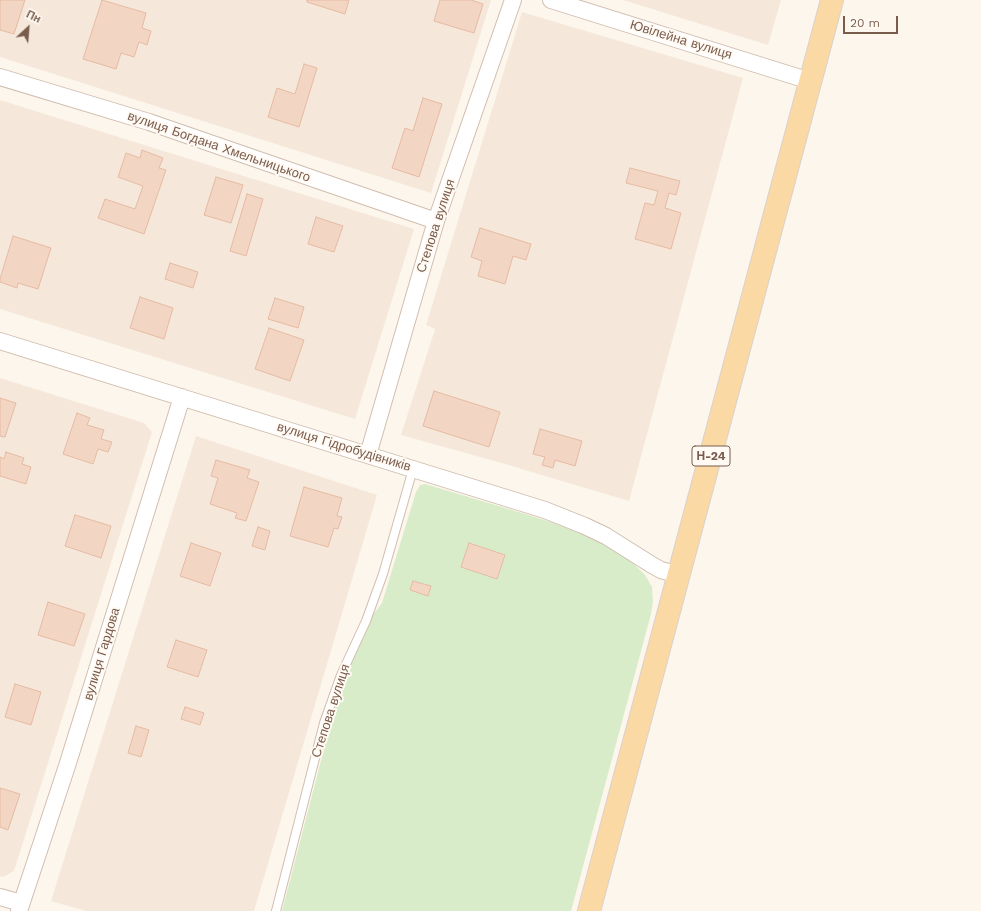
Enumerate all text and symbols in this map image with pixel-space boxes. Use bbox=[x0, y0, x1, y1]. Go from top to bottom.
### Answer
north arrow bbox=[8, 8, 48, 48]
text: Пн bbox=[24, 8, 43, 26]
scale bar bbox=[845, 8, 900, 34]
text: 20 m bbox=[850, 16, 880, 30]
street label: Ювілейна вулиця bbox=[628, 17, 734, 63]
street label: вулиця Богдана Хмельницького bbox=[126, 108, 312, 186]
street label: Степова вулиця bbox=[414, 177, 458, 275]
street label: вулиця Гідробудівників bbox=[275, 419, 413, 475]
road number: Н-24 bbox=[692, 446, 730, 466]
street label: вулиця Гардова bbox=[81, 606, 123, 702]
street label: Степова вулиця bbox=[309, 662, 353, 760]

